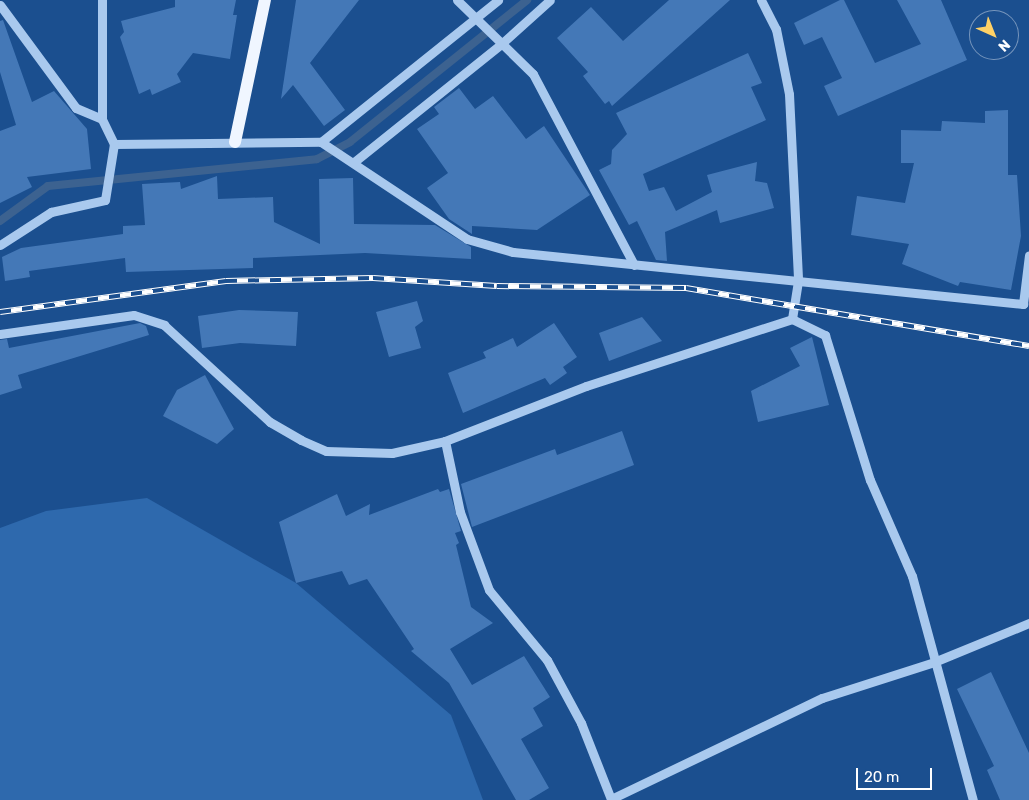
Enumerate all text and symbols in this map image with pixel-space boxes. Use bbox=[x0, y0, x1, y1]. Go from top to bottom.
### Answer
north arrow bbox=[969, 10, 1019, 60]
text: N bbox=[995, 36, 1014, 55]
scale bar bbox=[859, 758, 935, 790]
text: 20 m bbox=[864, 768, 899, 786]

